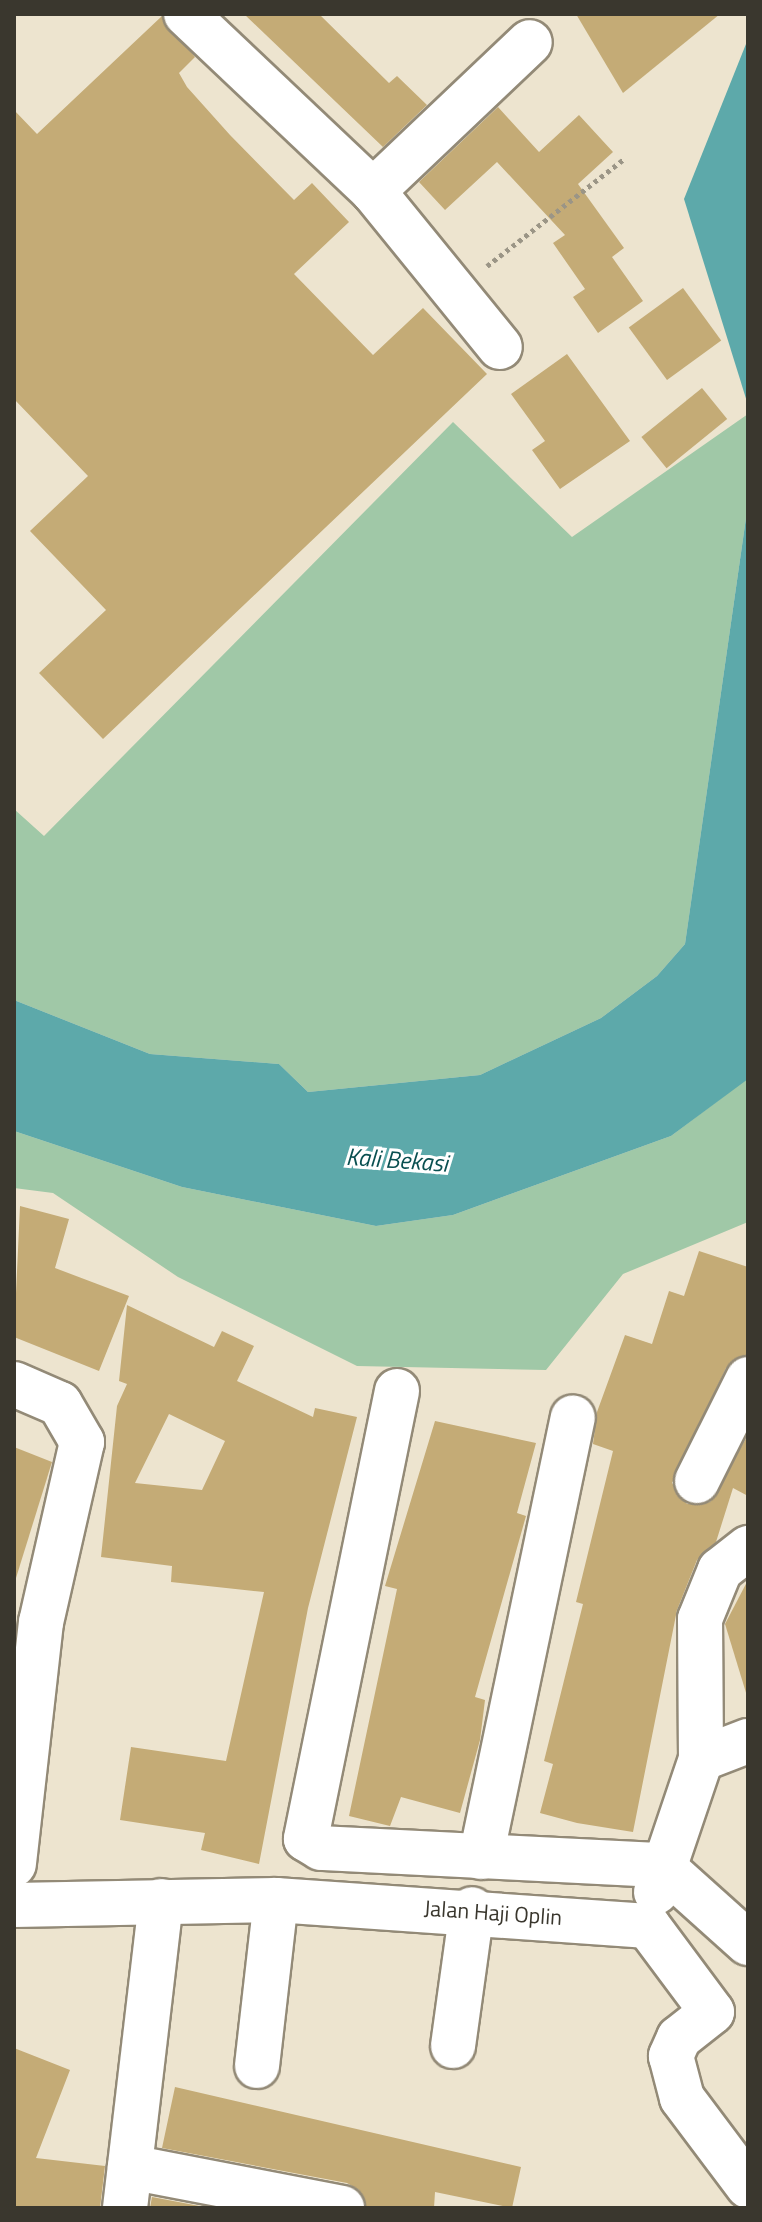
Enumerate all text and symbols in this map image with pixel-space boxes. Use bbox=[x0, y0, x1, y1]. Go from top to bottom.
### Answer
water label: Kali Bekasi bbox=[345, 1142, 449, 1178]
street label: Jalan Haji Oplin bbox=[423, 1895, 563, 1931]

